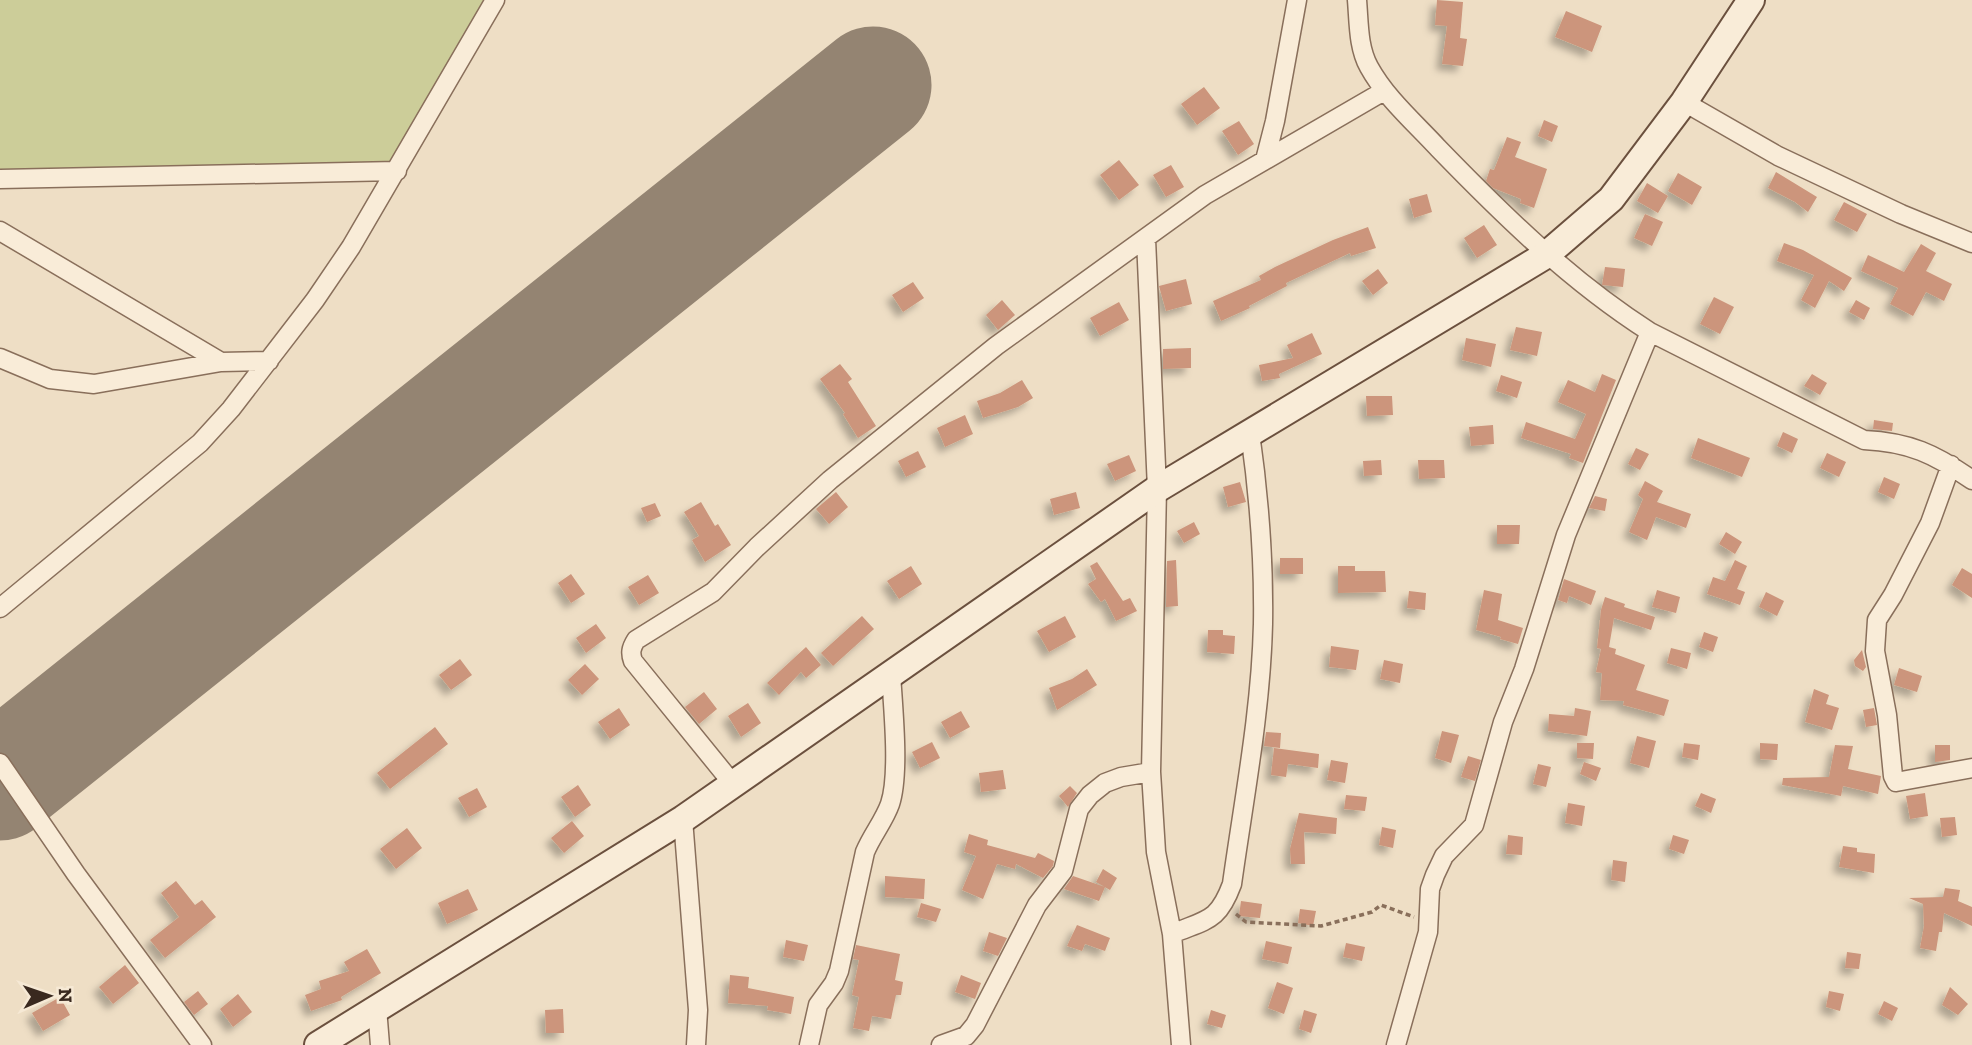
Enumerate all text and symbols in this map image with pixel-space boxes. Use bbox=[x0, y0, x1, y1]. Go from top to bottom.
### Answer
north arrow bbox=[14, 961, 84, 1031]
text: N bbox=[54, 988, 77, 1003]

